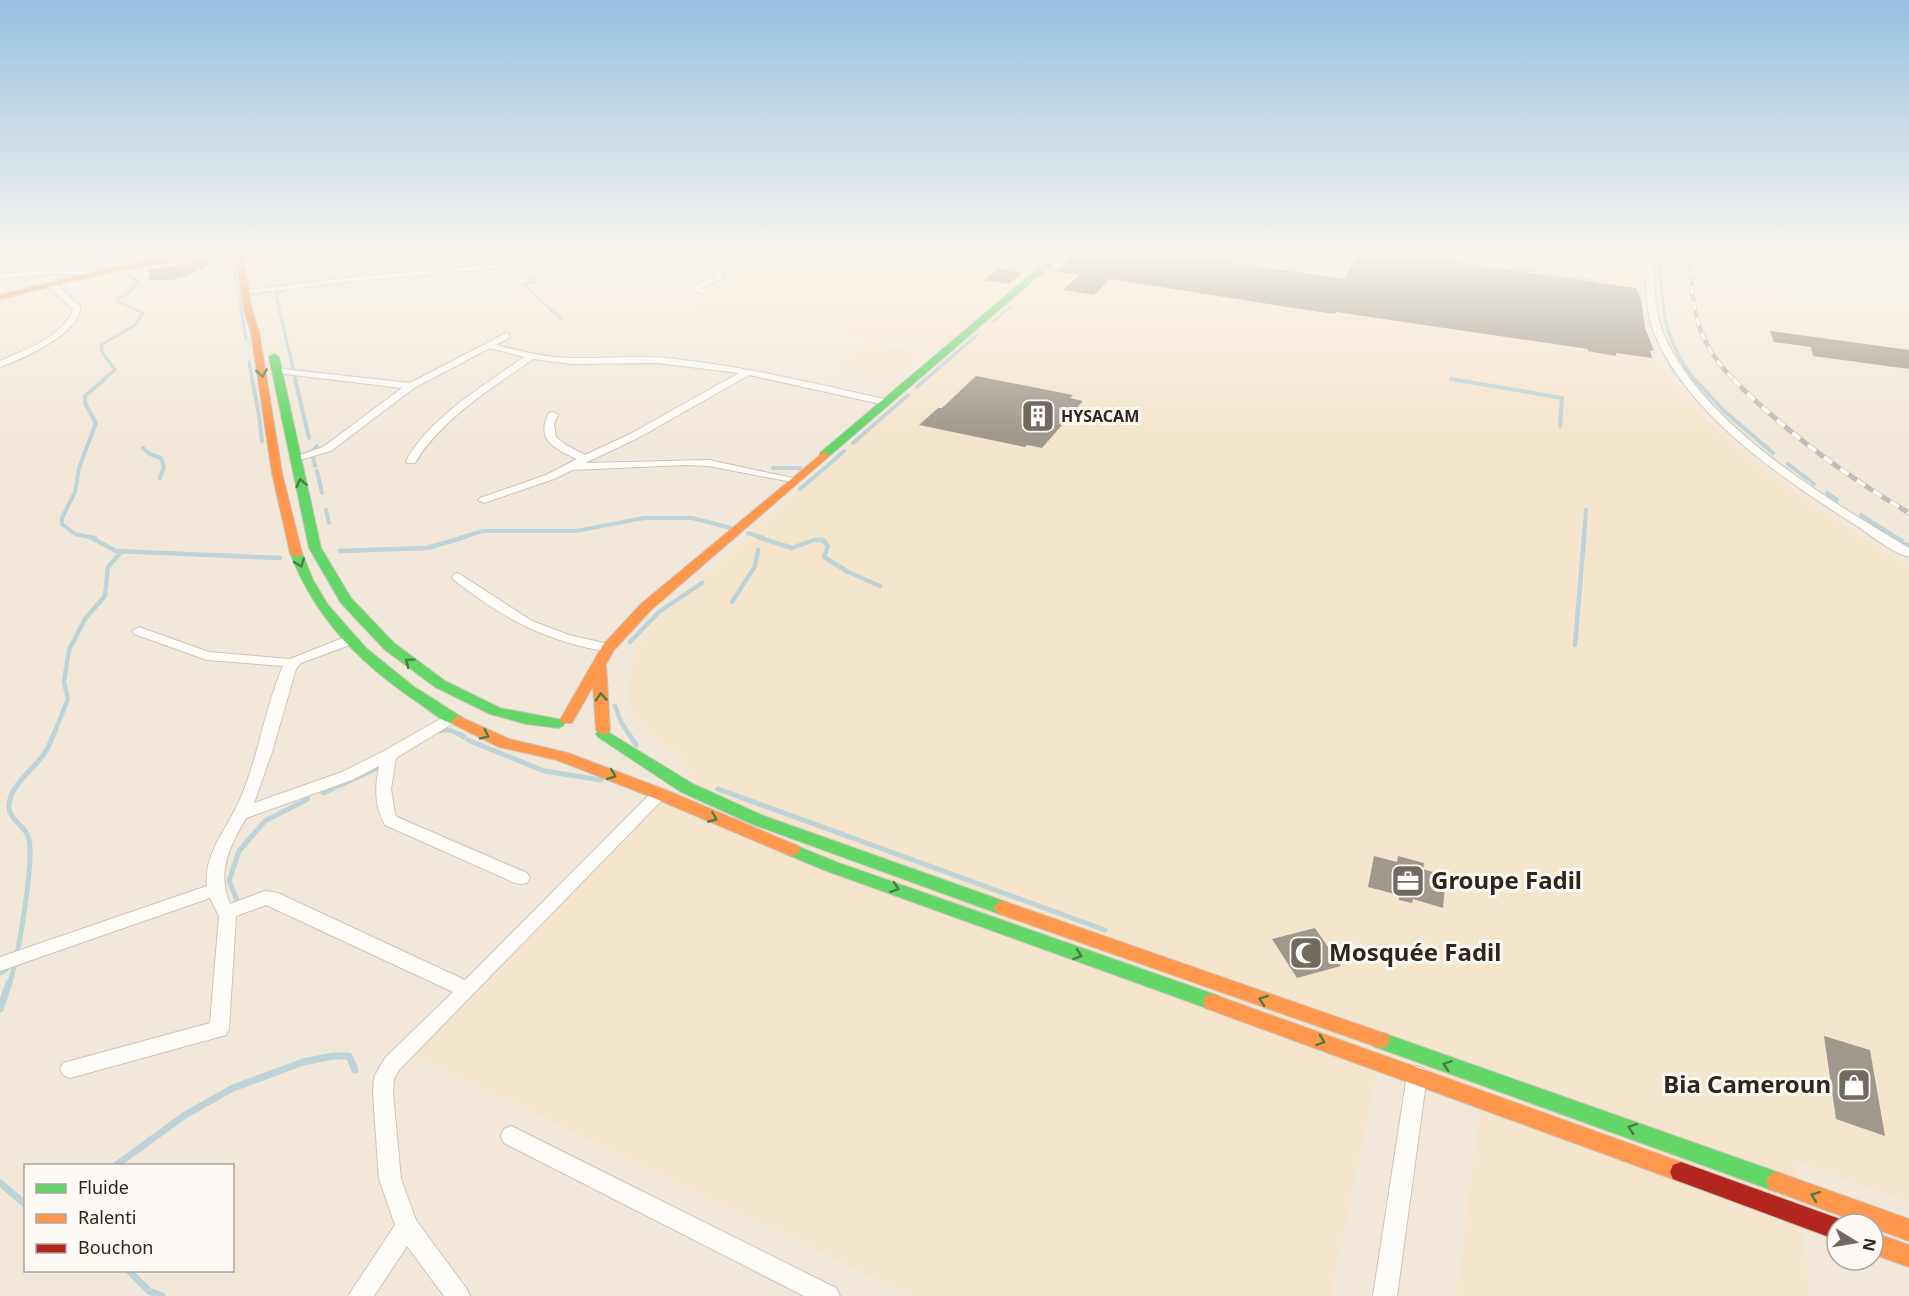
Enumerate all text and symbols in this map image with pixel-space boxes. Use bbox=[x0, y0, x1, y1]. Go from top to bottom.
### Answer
one-way arrow bbox=[255, 367, 268, 377]
building icon: HYSACAM bbox=[1020, 398, 1056, 434]
place label: HYSACAM bbox=[1061, 405, 1139, 427]
one-way arrow bbox=[295, 478, 308, 488]
one-way arrow bbox=[293, 557, 305, 568]
one-way arrow bbox=[405, 658, 416, 669]
one-way arrow bbox=[595, 692, 608, 701]
one-way arrow bbox=[479, 727, 490, 739]
one-way arrow bbox=[605, 768, 616, 780]
one-way arrow bbox=[707, 811, 718, 823]
office icon: Groupe Fadil bbox=[1390, 863, 1426, 899]
place label: Groupe Fadil bbox=[1431, 863, 1582, 896]
one-way arrow bbox=[889, 881, 900, 894]
mosque icon: Mosquée Fadil bbox=[1288, 935, 1324, 971]
place label: Mosquée Fadil bbox=[1329, 935, 1501, 968]
one-way arrow bbox=[1072, 948, 1083, 961]
one-way arrow bbox=[1258, 995, 1269, 1008]
one-way arrow bbox=[1315, 1034, 1326, 1047]
one-way arrow bbox=[1442, 1059, 1453, 1072]
place label: Bia Cameroun bbox=[1663, 1067, 1831, 1100]
shop icon: Bia Cameroun bbox=[1836, 1067, 1872, 1103]
one-way arrow bbox=[1627, 1123, 1638, 1136]
legend bbox=[24, 1164, 234, 1272]
text: Fluide bbox=[78, 1175, 129, 1199]
one-way arrow bbox=[1810, 1190, 1821, 1203]
text: Ralenti bbox=[78, 1205, 136, 1229]
north arrow bbox=[1825, 1212, 1885, 1272]
text: Bouchon bbox=[78, 1235, 154, 1259]
text: N bbox=[1858, 1236, 1882, 1253]

